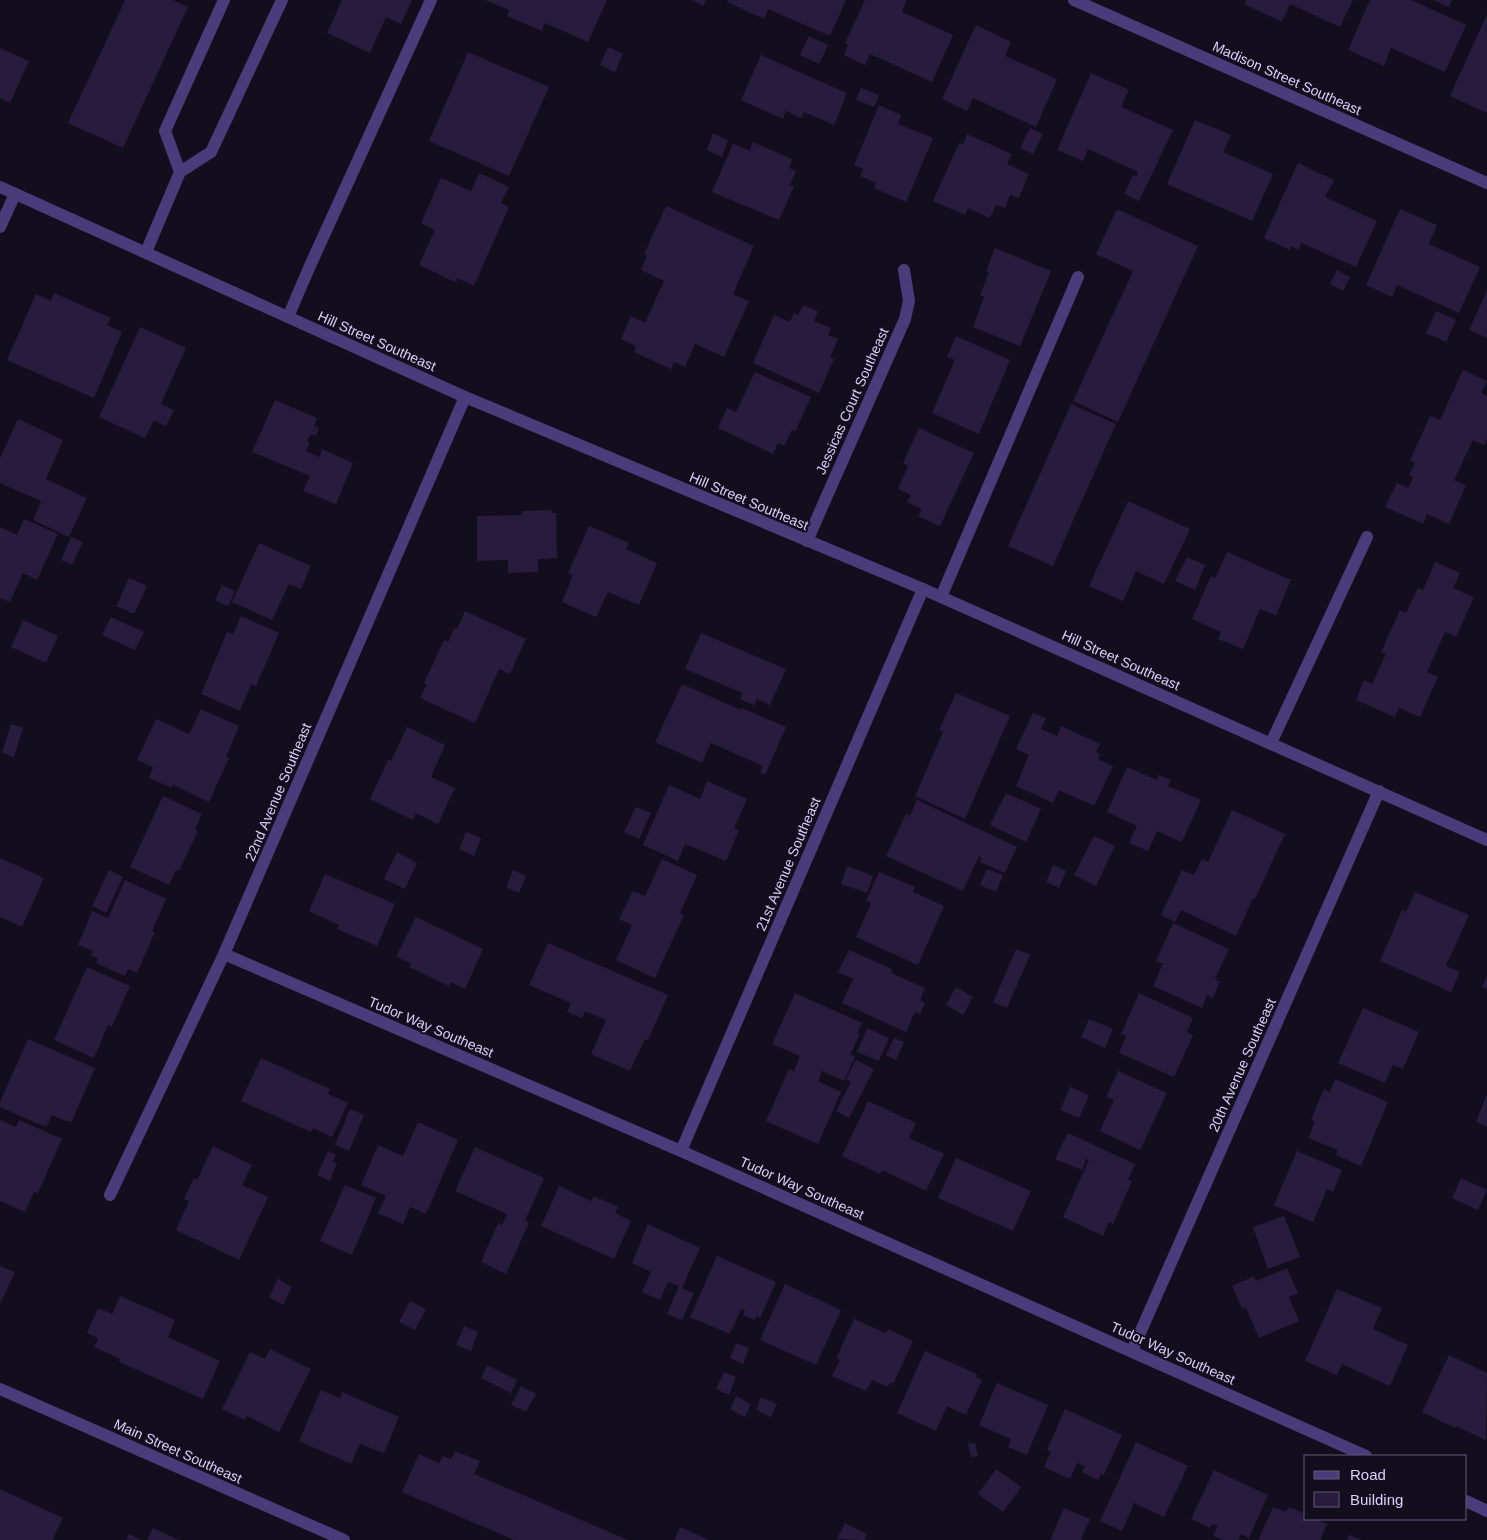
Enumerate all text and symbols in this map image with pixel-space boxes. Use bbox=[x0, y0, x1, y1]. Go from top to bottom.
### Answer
street label: Madison Street Southeast bbox=[1210, 38, 1364, 118]
street label: Hill Street Southeast bbox=[315, 308, 439, 374]
street label: Jessicas Court Southeast bbox=[812, 325, 892, 477]
street label: Hill Street Southeast bbox=[687, 469, 811, 533]
street label: Hill Street Southeast bbox=[1059, 627, 1183, 693]
street label: 22nd Avenue Southeast bbox=[242, 720, 314, 863]
street label: 21st Avenue Southeast bbox=[753, 795, 823, 933]
street label: Tudor Way Southeast bbox=[366, 993, 496, 1061]
street label: 20th Avenue Southeast bbox=[1205, 996, 1279, 1134]
street label: Tudor Way Southeast bbox=[737, 1153, 867, 1223]
street label: Tudor Way Southeast bbox=[1108, 1318, 1238, 1388]
street label: Main Street Southeast bbox=[111, 1416, 245, 1487]
legend bbox=[1304, 1455, 1467, 1520]
text: Road bbox=[1350, 1466, 1386, 1483]
text: Building bbox=[1350, 1491, 1403, 1508]

